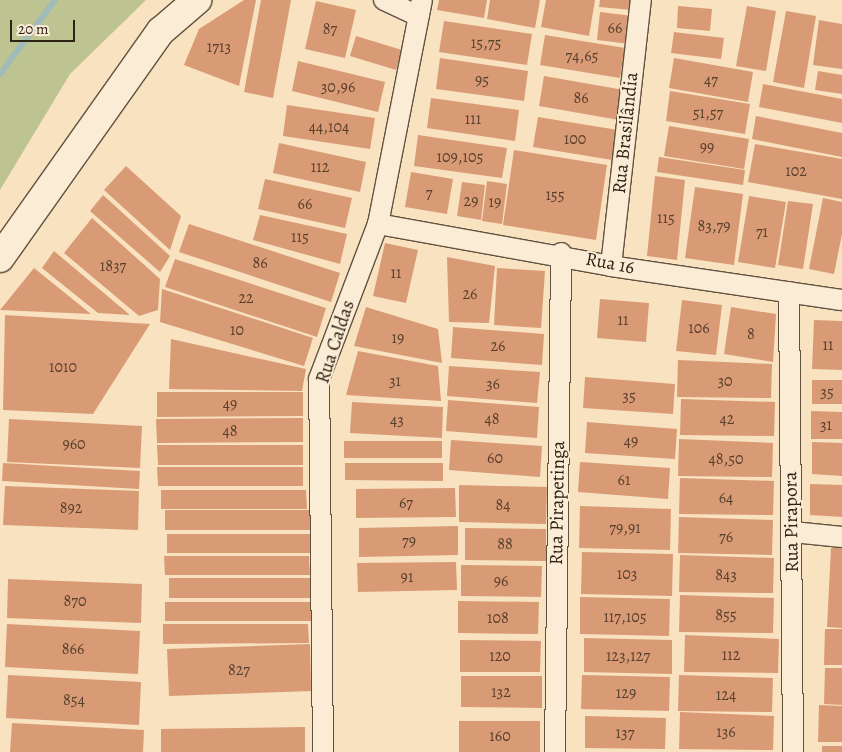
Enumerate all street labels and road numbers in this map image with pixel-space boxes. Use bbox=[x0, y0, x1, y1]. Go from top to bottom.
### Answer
street label: Rua Brasilândia bbox=[608, 71, 644, 195]
street label: Rua 16 bbox=[584, 248, 636, 280]
street label: Rua Caldas bbox=[312, 298, 360, 386]
street label: Rua Pirapetinga bbox=[546, 441, 570, 565]
street label: Rua Pirapora bbox=[780, 471, 804, 573]

